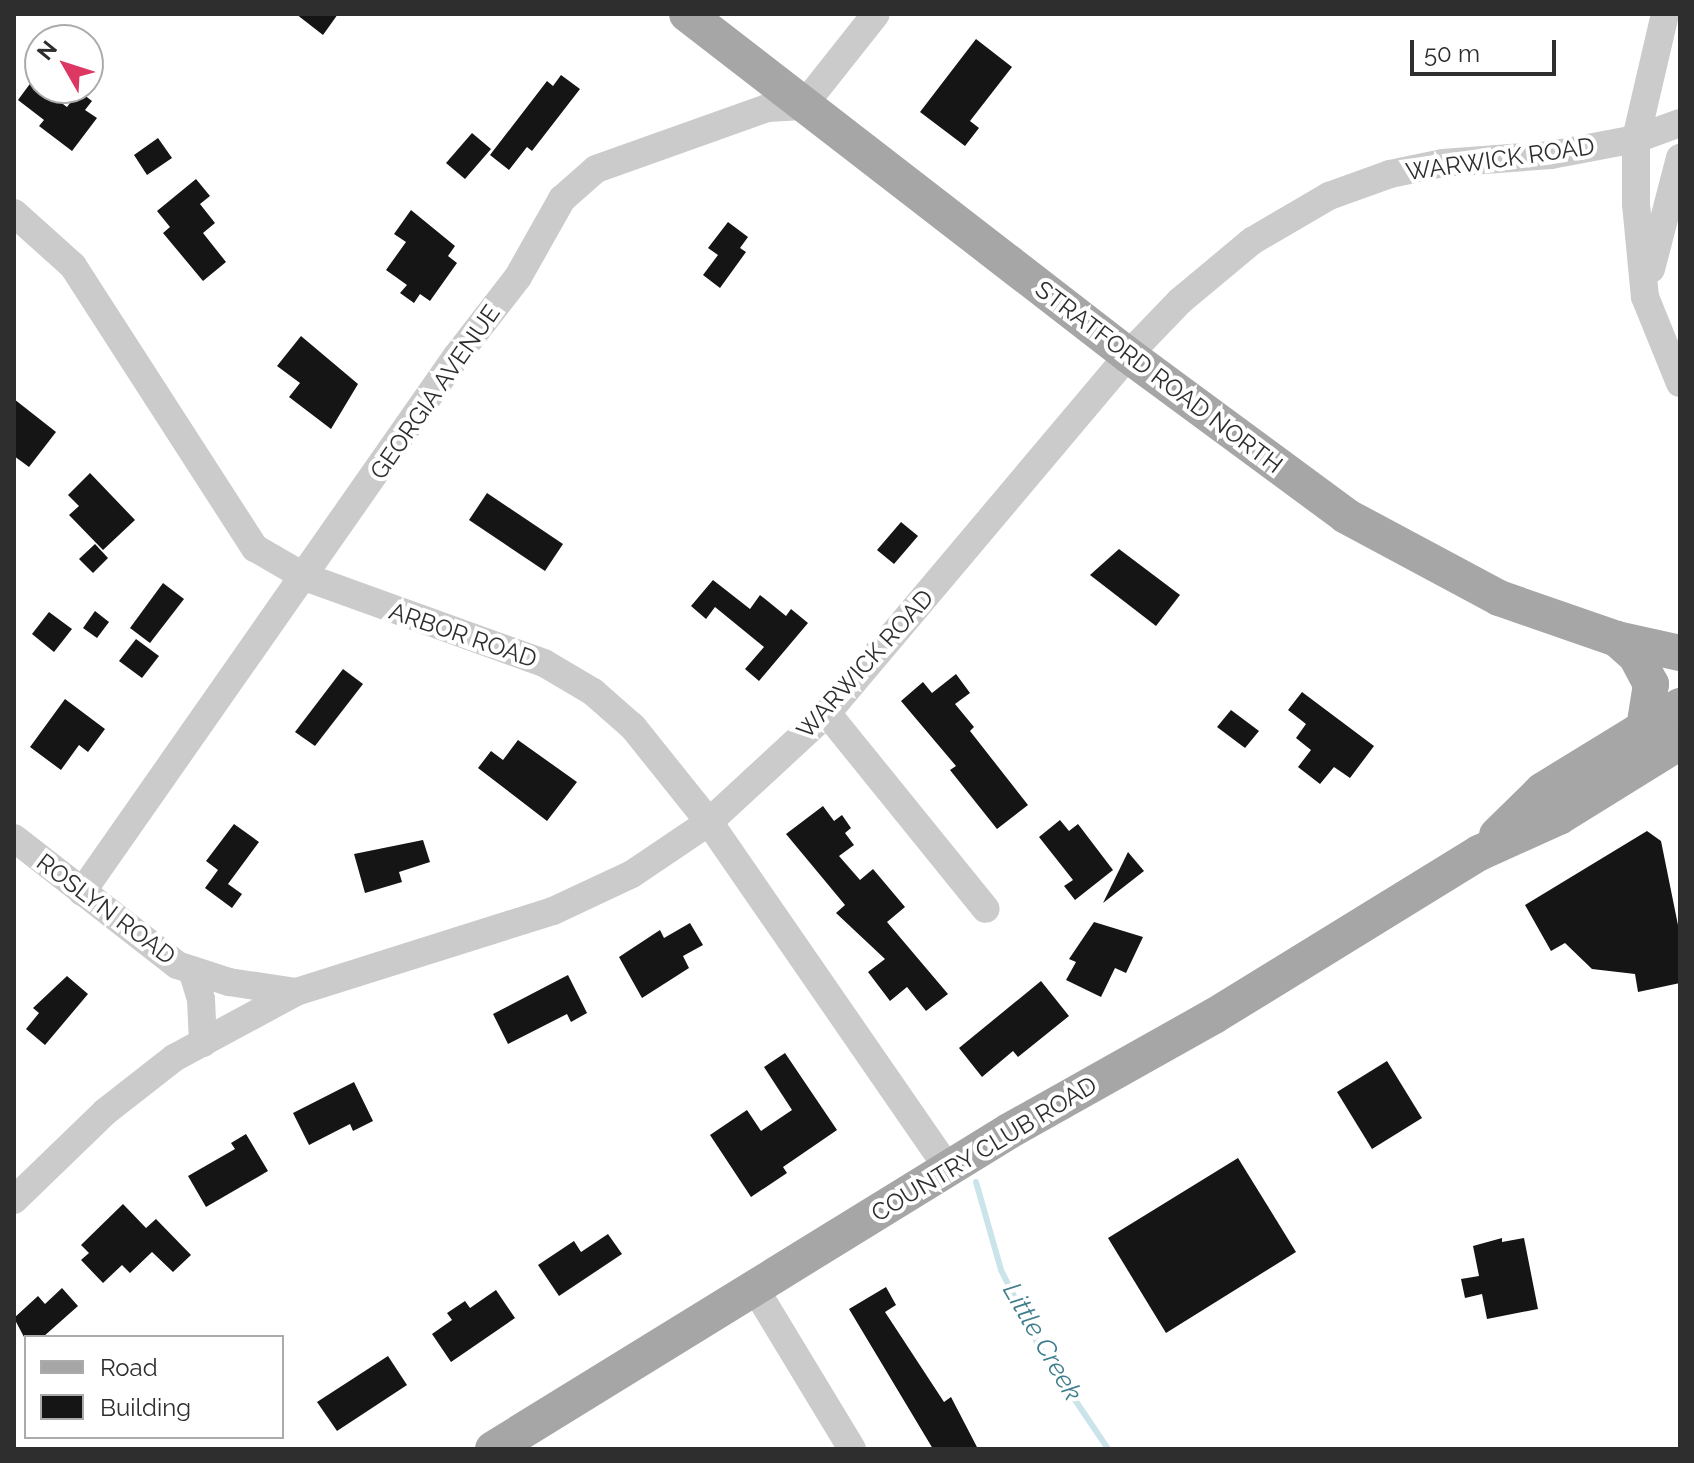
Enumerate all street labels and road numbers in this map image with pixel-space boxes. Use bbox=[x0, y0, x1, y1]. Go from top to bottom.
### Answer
street label: WARWICK ROAD bbox=[1404, 131, 1596, 187]
street label: STRATFORD ROAD NORTH bbox=[1030, 275, 1288, 479]
street label: GEORGIA AVENUE bbox=[364, 299, 506, 485]
street label: WARWICK ROAD bbox=[791, 584, 939, 744]
street label: ARBOR ROAD bbox=[385, 596, 541, 674]
street label: ROSLYN ROAD bbox=[31, 847, 181, 971]
street label: COUNTRY CLUB ROAD bbox=[866, 1070, 1102, 1228]

